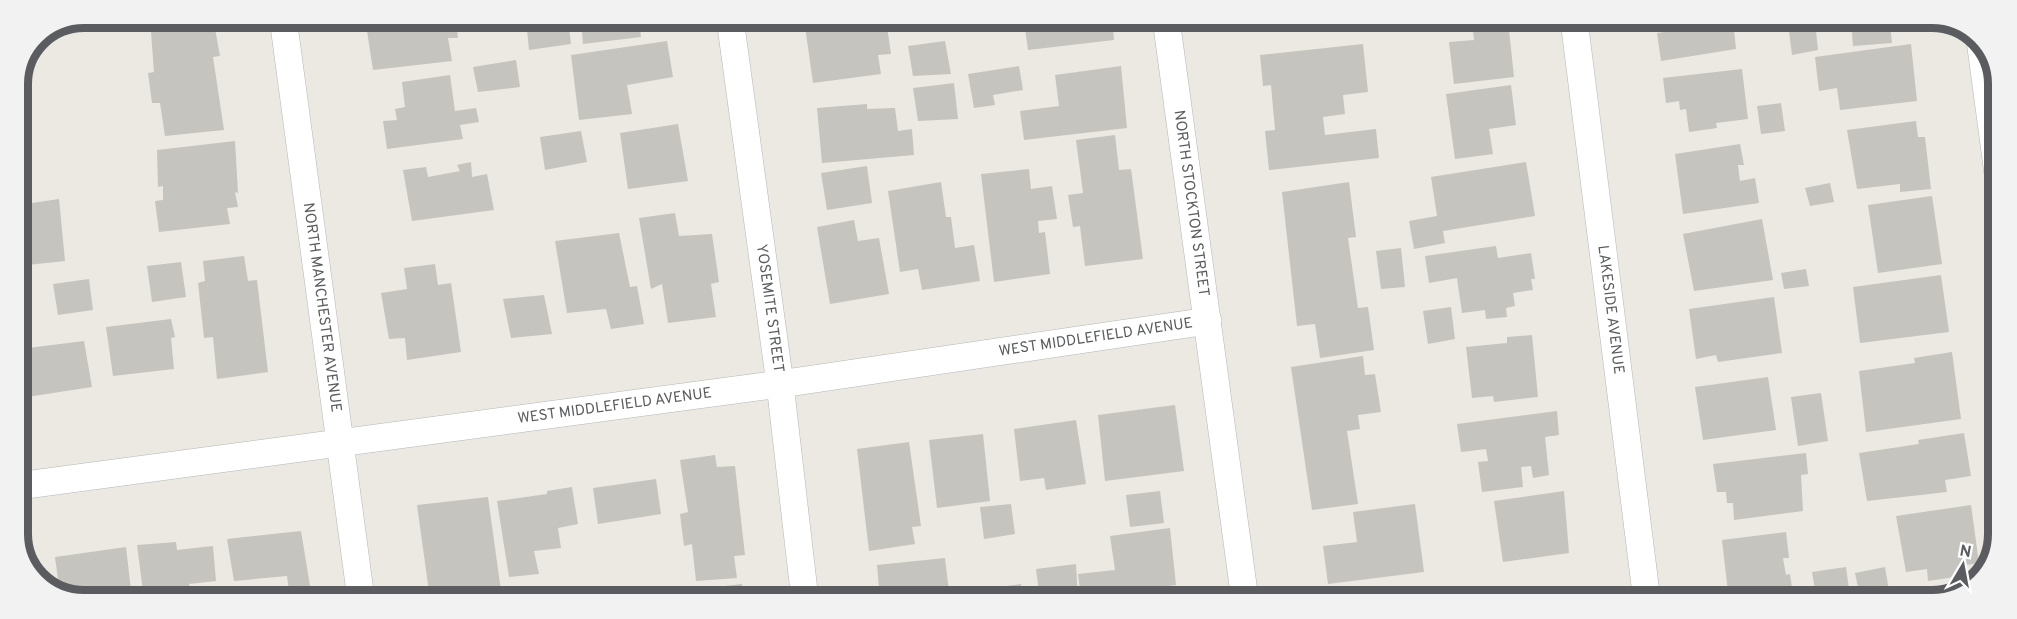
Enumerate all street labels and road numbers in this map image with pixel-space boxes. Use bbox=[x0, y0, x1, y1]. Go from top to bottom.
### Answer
street label: NORTH STOCKTON STREET bbox=[1169, 109, 1213, 298]
street label: NORTH MANCHESTER AVENUE bbox=[298, 201, 345, 413]
street label: YOSEMITE STREET bbox=[751, 243, 788, 374]
street label: LAKESIDE AVENUE bbox=[1593, 244, 1628, 375]
street label: WEST MIDDLEFIELD AVENUE bbox=[998, 314, 1194, 361]
street label: WEST MIDDLEFIELD AVENUE bbox=[516, 384, 713, 429]

